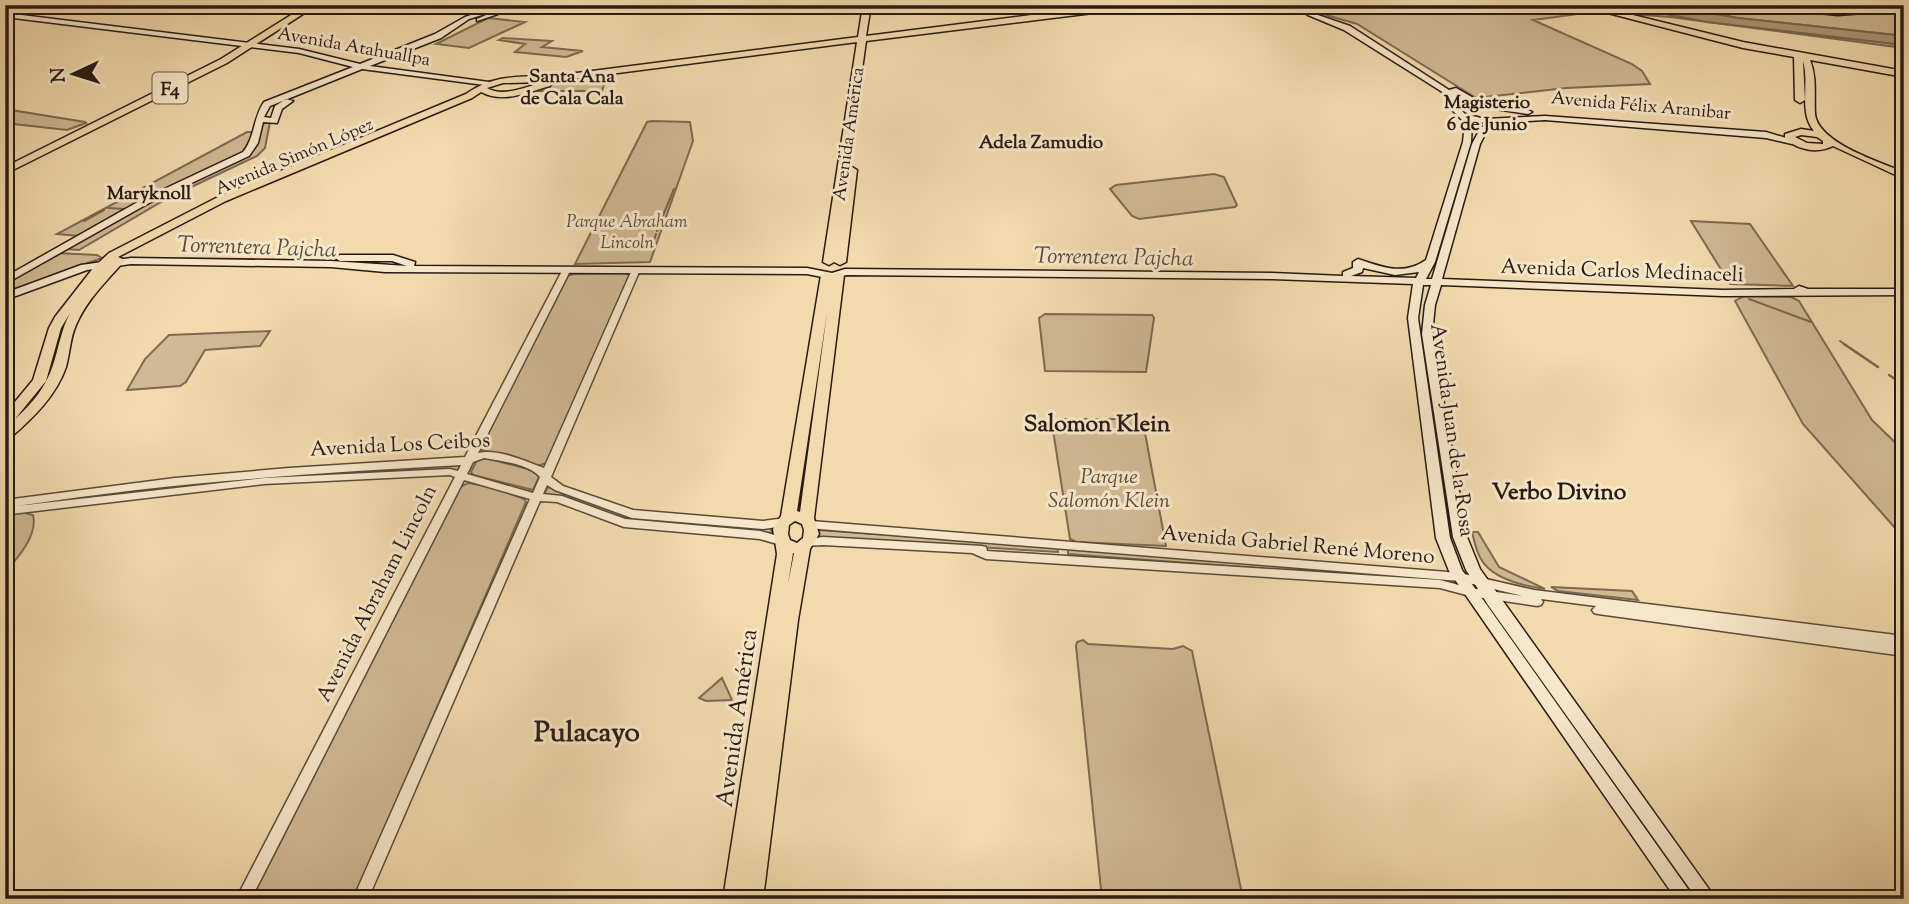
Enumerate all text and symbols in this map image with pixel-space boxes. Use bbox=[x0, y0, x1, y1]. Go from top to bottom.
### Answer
street label: Avenida Atahuallpa bbox=[275, 22, 432, 74]
north arrow bbox=[38, 38, 108, 108]
district label: Santa Ana de Cala Cala bbox=[520, 64, 624, 113]
street label: Avenida América bbox=[828, 66, 872, 203]
text: N bbox=[46, 67, 74, 84]
road number: F4 bbox=[152, 72, 188, 104]
street label: Avenida Félix Aranibar bbox=[1550, 86, 1732, 128]
district label: Magisterio 6 de Junio bbox=[1444, 90, 1531, 139]
street label: Avenida Simón López bbox=[212, 113, 378, 203]
district label: Adela Zamudio bbox=[979, 130, 1104, 157]
district label: Maryknoll bbox=[107, 181, 192, 208]
park label: Parque Abraham Lincoln bbox=[566, 210, 688, 257]
water label: Torrentera Pajcha bbox=[177, 229, 337, 268]
water label: Torrentera Pajcha bbox=[1034, 241, 1194, 276]
street label: Avenida Carlos Medinaceli bbox=[1500, 253, 1744, 291]
street label: Avenida Juan de la Rosa bbox=[1421, 322, 1481, 539]
district label: Salomon Klein bbox=[1024, 409, 1171, 442]
street label: Avenida Los Ceibos bbox=[309, 426, 491, 466]
park label: Parque Salomón Klein bbox=[1048, 463, 1170, 517]
district label: Verbo Divino bbox=[1492, 477, 1627, 510]
street label: Avenida Abraham Lincoln bbox=[310, 480, 446, 708]
street label: Avenida Gabriel René Moreno bbox=[1160, 519, 1436, 573]
street label: Avenida América bbox=[709, 627, 767, 810]
district label: Pulacayo bbox=[534, 714, 640, 754]

